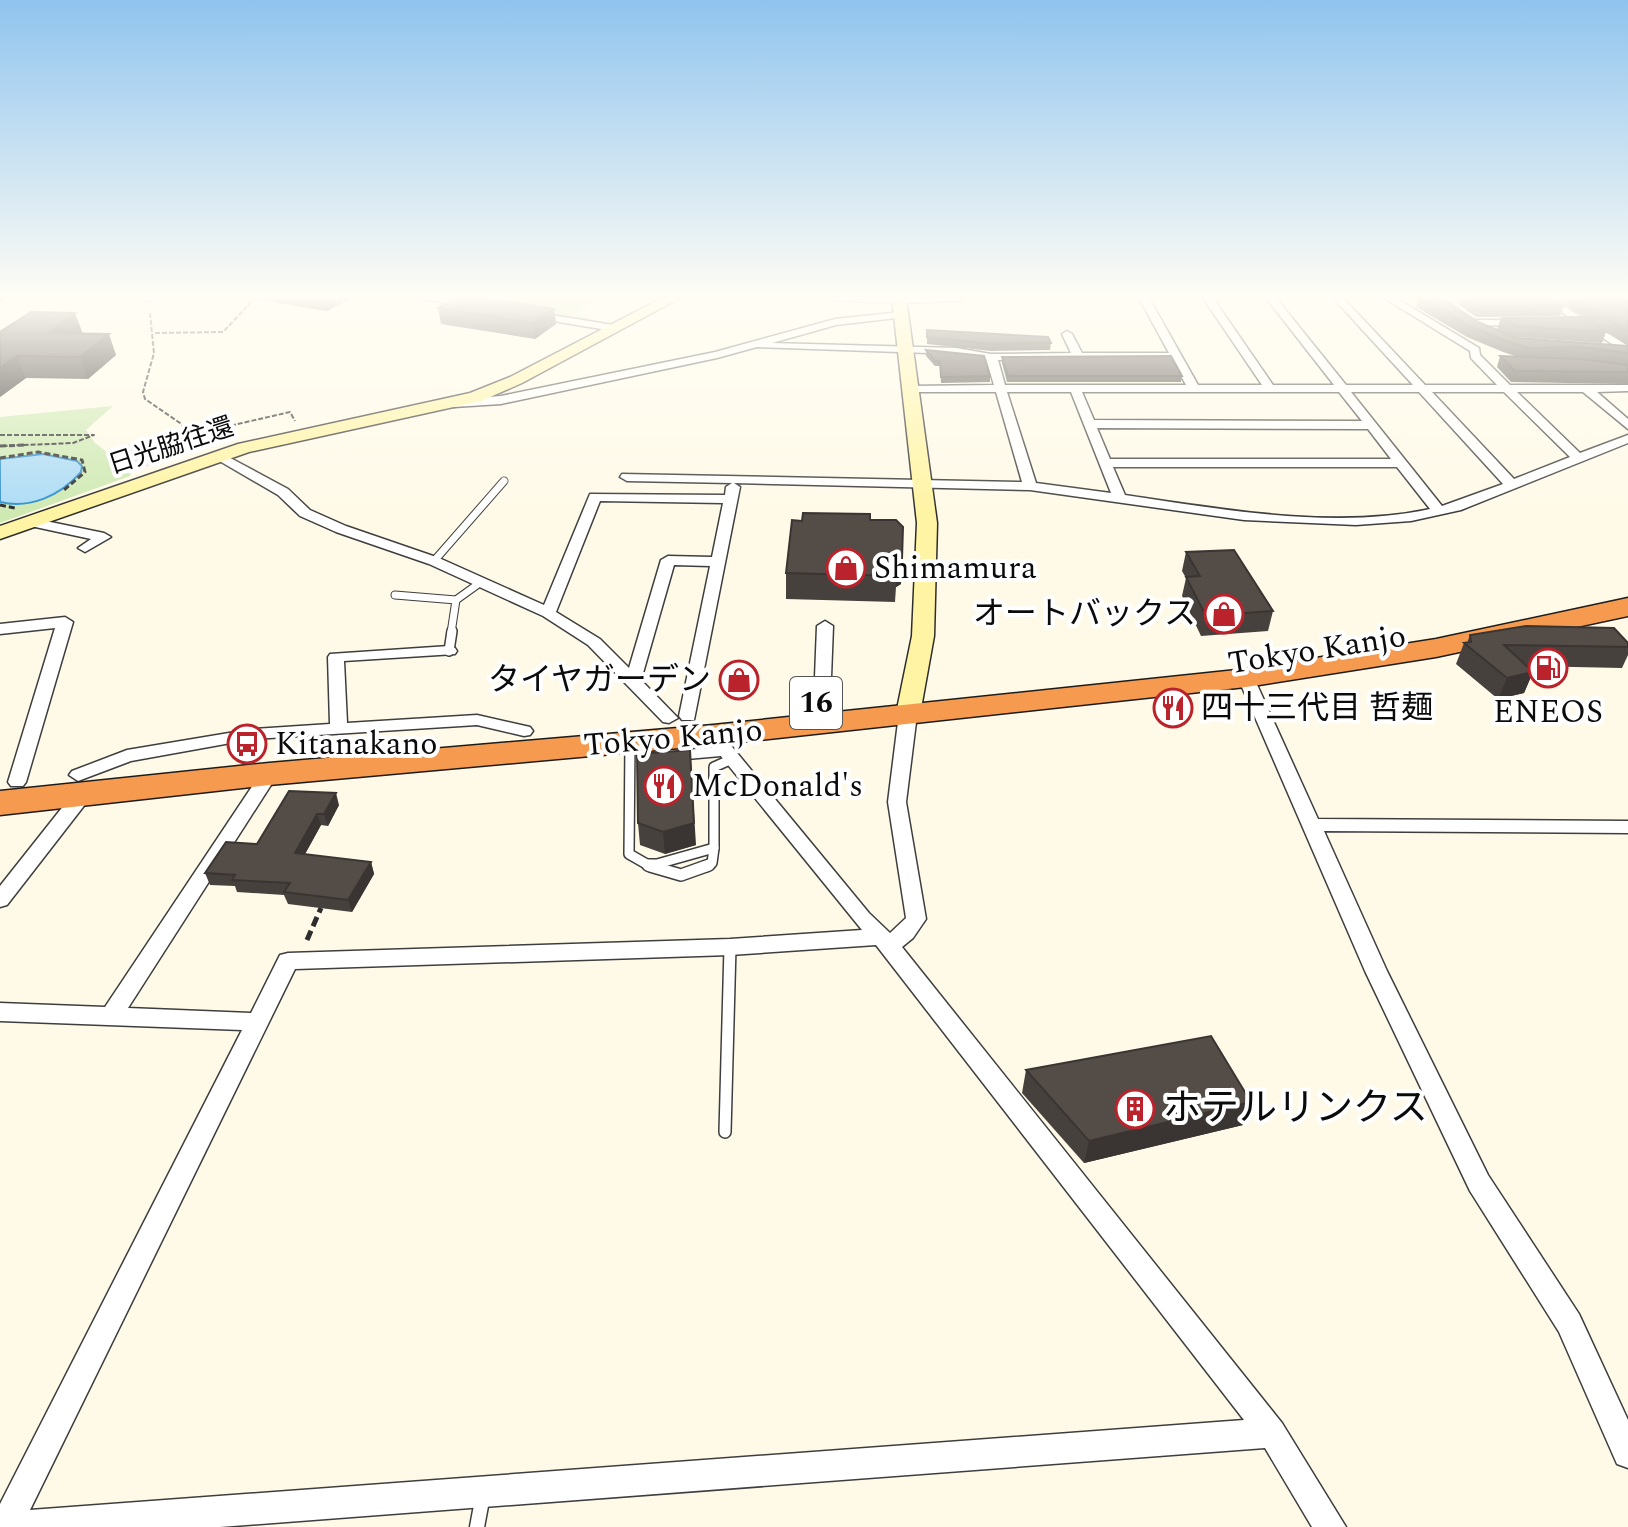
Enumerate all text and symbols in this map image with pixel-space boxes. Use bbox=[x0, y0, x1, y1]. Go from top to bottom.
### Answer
street label: 日光脇往還 bbox=[103, 407, 239, 485]
place label: Shimamura bbox=[874, 544, 1037, 593]
shop icon: Shimamura bbox=[825, 547, 867, 589]
place label: オートバックス bbox=[973, 590, 1196, 639]
shop icon: オートバックス bbox=[1203, 593, 1245, 635]
street label: Tokyo Kanjo bbox=[1224, 612, 1410, 688]
fuel station icon: ENEOS bbox=[1527, 647, 1569, 689]
place label: タイヤガーデン bbox=[488, 656, 711, 705]
shop icon: タイヤガーデン bbox=[718, 659, 760, 701]
road number: 16 bbox=[790, 677, 842, 729]
place label: 四十三代目 哲麺 bbox=[1201, 684, 1433, 733]
restaurant icon: 四十三代目 哲麺 bbox=[1152, 687, 1194, 729]
place label: ENEOS bbox=[1493, 688, 1603, 737]
street label: Tokyo Kanjo bbox=[581, 706, 765, 770]
place label: Kitanakano bbox=[275, 720, 438, 769]
bus stop icon: Kitanakano bbox=[226, 723, 268, 765]
place label: McDonald's bbox=[692, 762, 863, 811]
restaurant icon: McDonald's bbox=[643, 765, 685, 807]
place label: ホテルリンクス bbox=[1163, 1080, 1428, 1138]
building icon: ホテルリンクス bbox=[1114, 1088, 1156, 1130]

